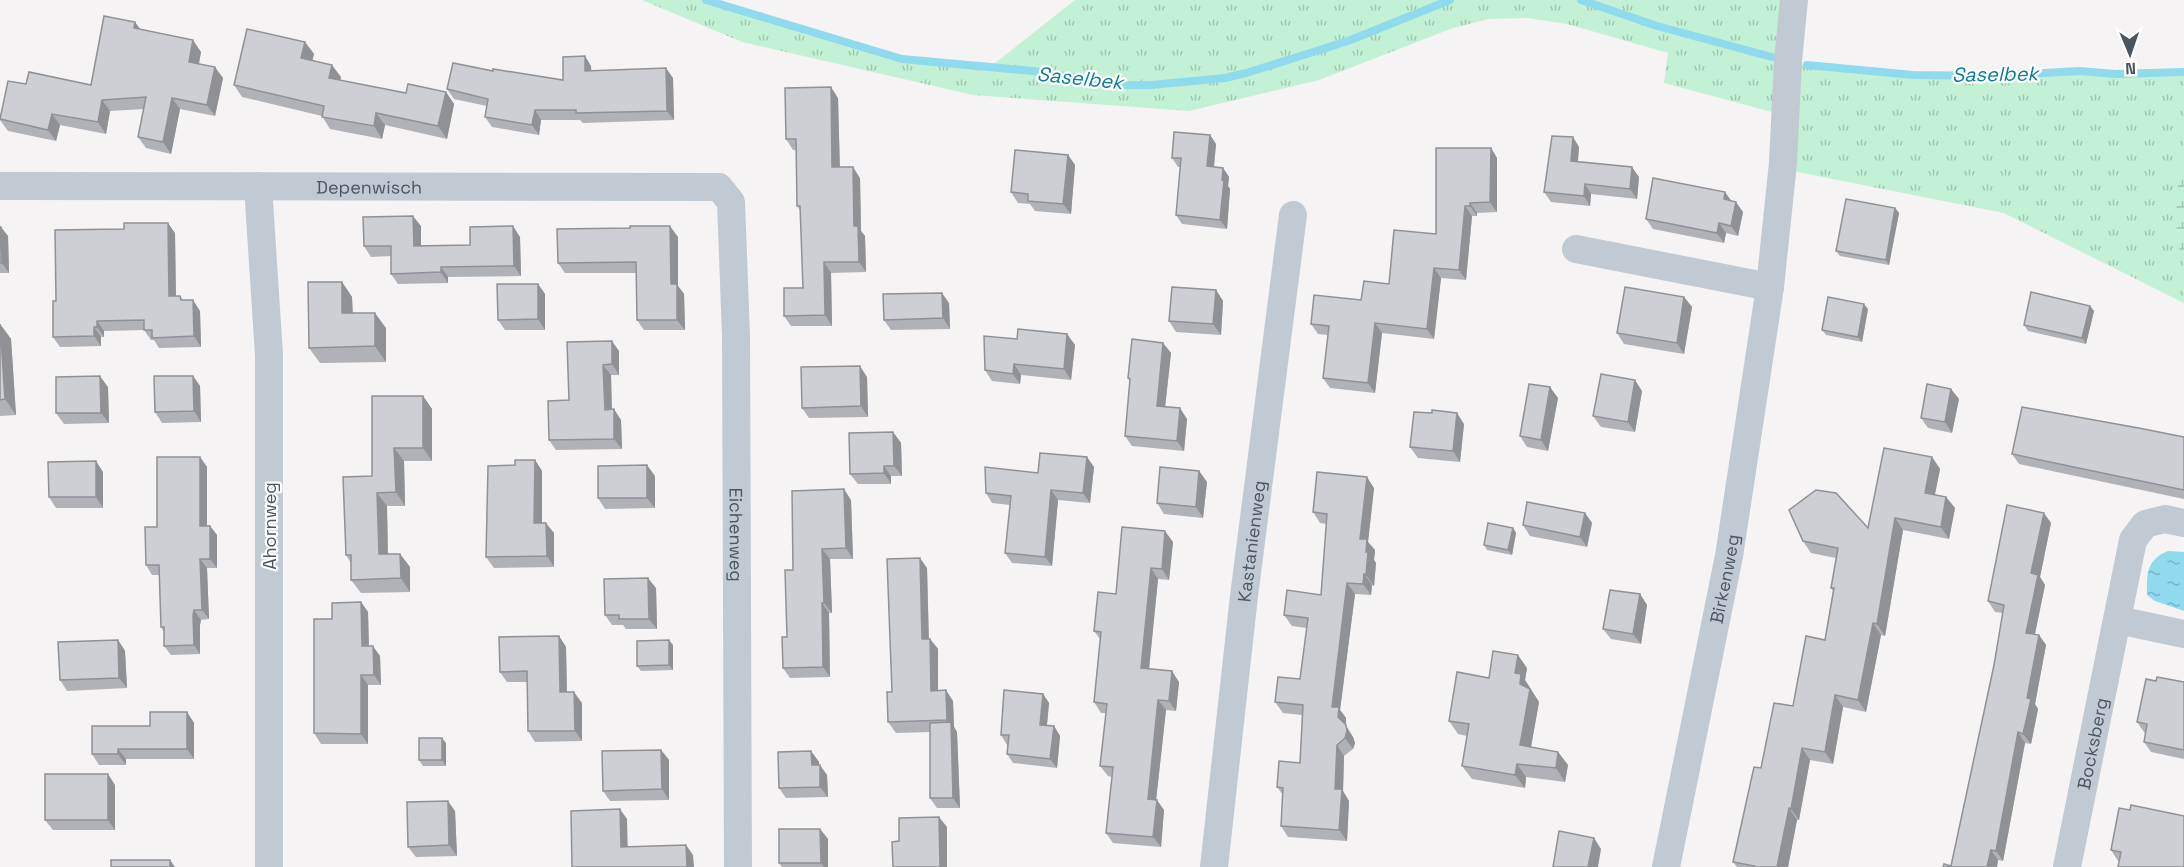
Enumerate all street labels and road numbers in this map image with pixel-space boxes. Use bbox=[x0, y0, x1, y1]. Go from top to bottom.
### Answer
street label: Depenwisch bbox=[316, 175, 422, 198]
street label: Kastanienweg bbox=[1232, 479, 1270, 603]
street label: Ahornweg bbox=[258, 482, 281, 570]
street label: Eichenweg bbox=[725, 487, 748, 582]
street label: Birkenweg bbox=[1704, 533, 1744, 625]
street label: Bocksberg bbox=[2071, 696, 2112, 791]

